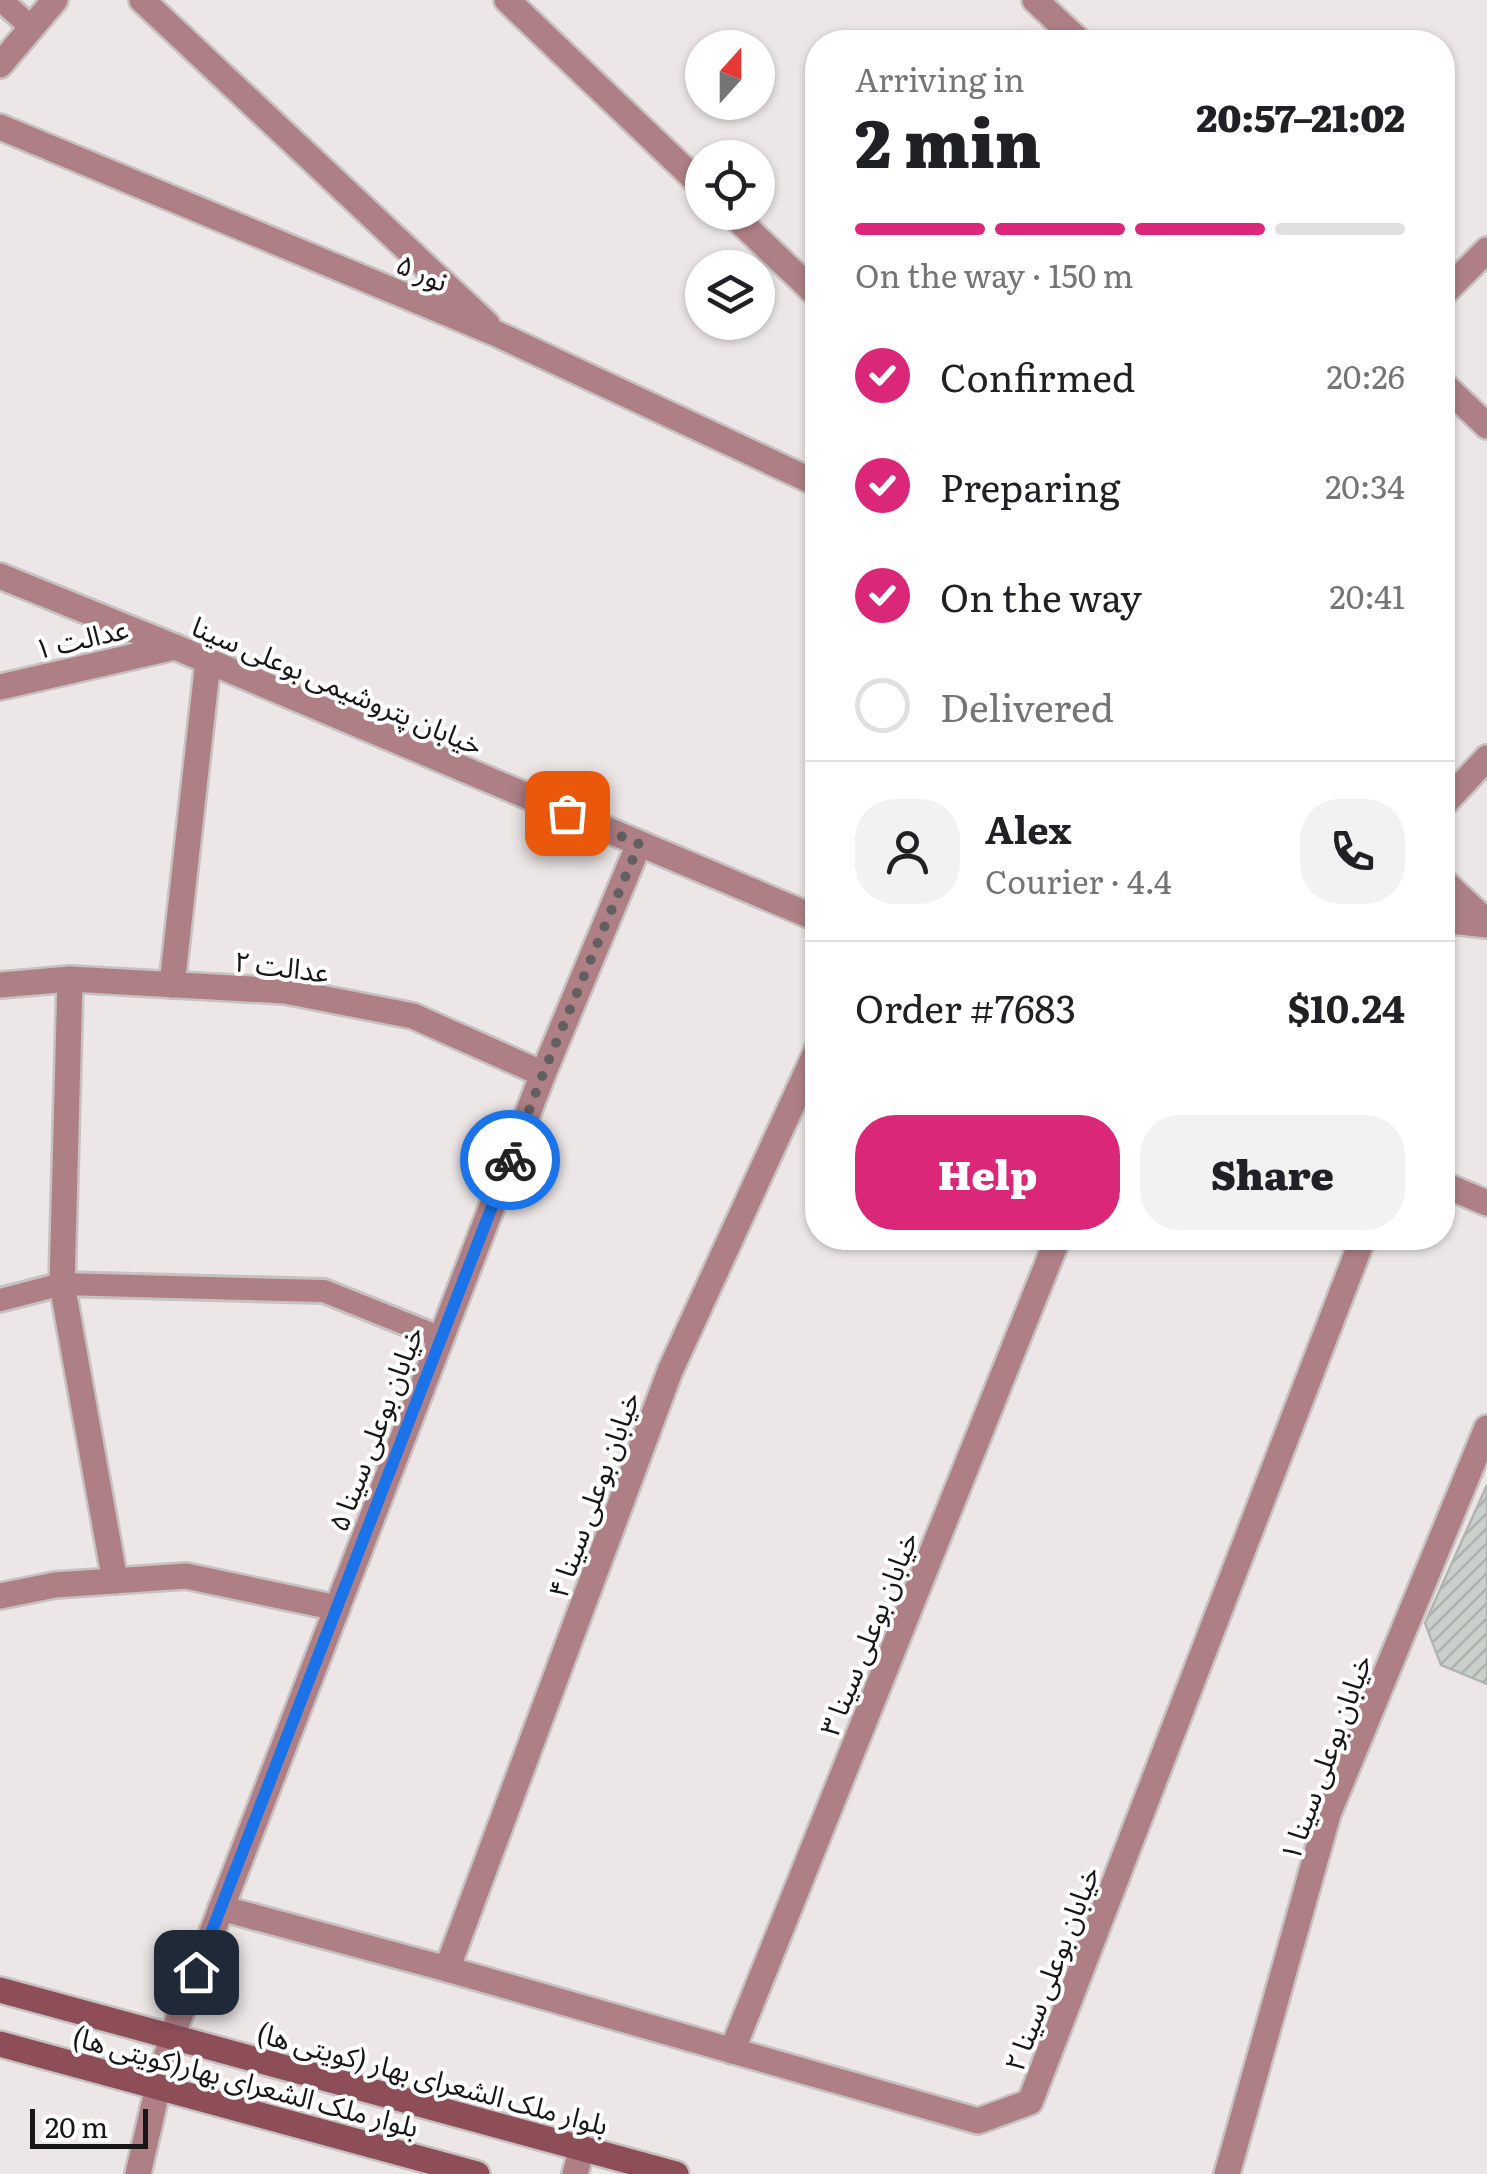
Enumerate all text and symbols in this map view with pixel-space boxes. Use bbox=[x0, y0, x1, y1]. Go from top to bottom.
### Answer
north arrow bbox=[685, 30, 775, 120]
map controls bbox=[685, 30, 775, 340]
text: Arriving in bbox=[855, 54, 1025, 102]
text: 20:57–21:02 bbox=[1196, 87, 1405, 144]
text: 2 min bbox=[855, 91, 1041, 188]
button: locate bbox=[685, 140, 775, 230]
street label: نور ۵ bbox=[391, 241, 455, 301]
button: layers bbox=[685, 250, 775, 340]
text: On the way · 150 m bbox=[855, 250, 1134, 298]
text: Confirmed bbox=[940, 347, 1135, 404]
icon: check bbox=[855, 348, 910, 403]
text: 20:26 bbox=[1327, 351, 1405, 399]
text: Preparing bbox=[940, 457, 1120, 514]
icon: check bbox=[855, 458, 910, 513]
text: 20:34 bbox=[1325, 461, 1405, 509]
text: On the way bbox=[940, 567, 1142, 624]
icon: check bbox=[855, 568, 910, 623]
text: 20:41 bbox=[1330, 571, 1405, 619]
street label: خیابان پتروشیمی بوعلی سینا bbox=[186, 604, 490, 764]
street label: عدالت ۱ bbox=[30, 606, 132, 668]
text: Delivered bbox=[940, 677, 1114, 734]
pin bbox=[525, 771, 610, 856]
icon: bag bbox=[540, 786, 595, 841]
button: person bbox=[855, 799, 960, 904]
text: Alex bbox=[985, 799, 1071, 856]
button: phone bbox=[1300, 799, 1405, 904]
text: Courier · 4.4 bbox=[985, 856, 1172, 904]
street label: عدالت ۲ bbox=[232, 938, 332, 992]
text: Order #7683 bbox=[855, 978, 1076, 1035]
text: $10.24 bbox=[1287, 978, 1405, 1035]
courier bbox=[460, 1110, 560, 1210]
button: Help bbox=[855, 1115, 1120, 1230]
button: Share bbox=[1140, 1115, 1405, 1230]
icon: bike bbox=[483, 1133, 538, 1188]
street label: خیابان بوعلی سینا ۵ bbox=[316, 1319, 432, 1537]
street label: خیابان بوعلی سینا ۴ bbox=[535, 1385, 649, 1603]
street label: خیابان بوعلی سینا ۳ bbox=[807, 1525, 927, 1741]
street label: خیابان بوعلی سینا ۱ bbox=[1267, 1648, 1381, 1866]
street label: خیابان بوعلی سینا ۲ bbox=[992, 1859, 1108, 2077]
pin bbox=[154, 1930, 239, 2015]
icon: home bbox=[169, 1945, 224, 2000]
street label: بلوار ملک الشعرای بهار (کویتی ها) bbox=[253, 2010, 613, 2144]
street label: بلوار ملک الشعرای بهار(کویتی ها) bbox=[68, 2014, 424, 2146]
scale bar bbox=[30, 2104, 148, 2148]
text: 20 m bbox=[45, 2105, 108, 2147]

